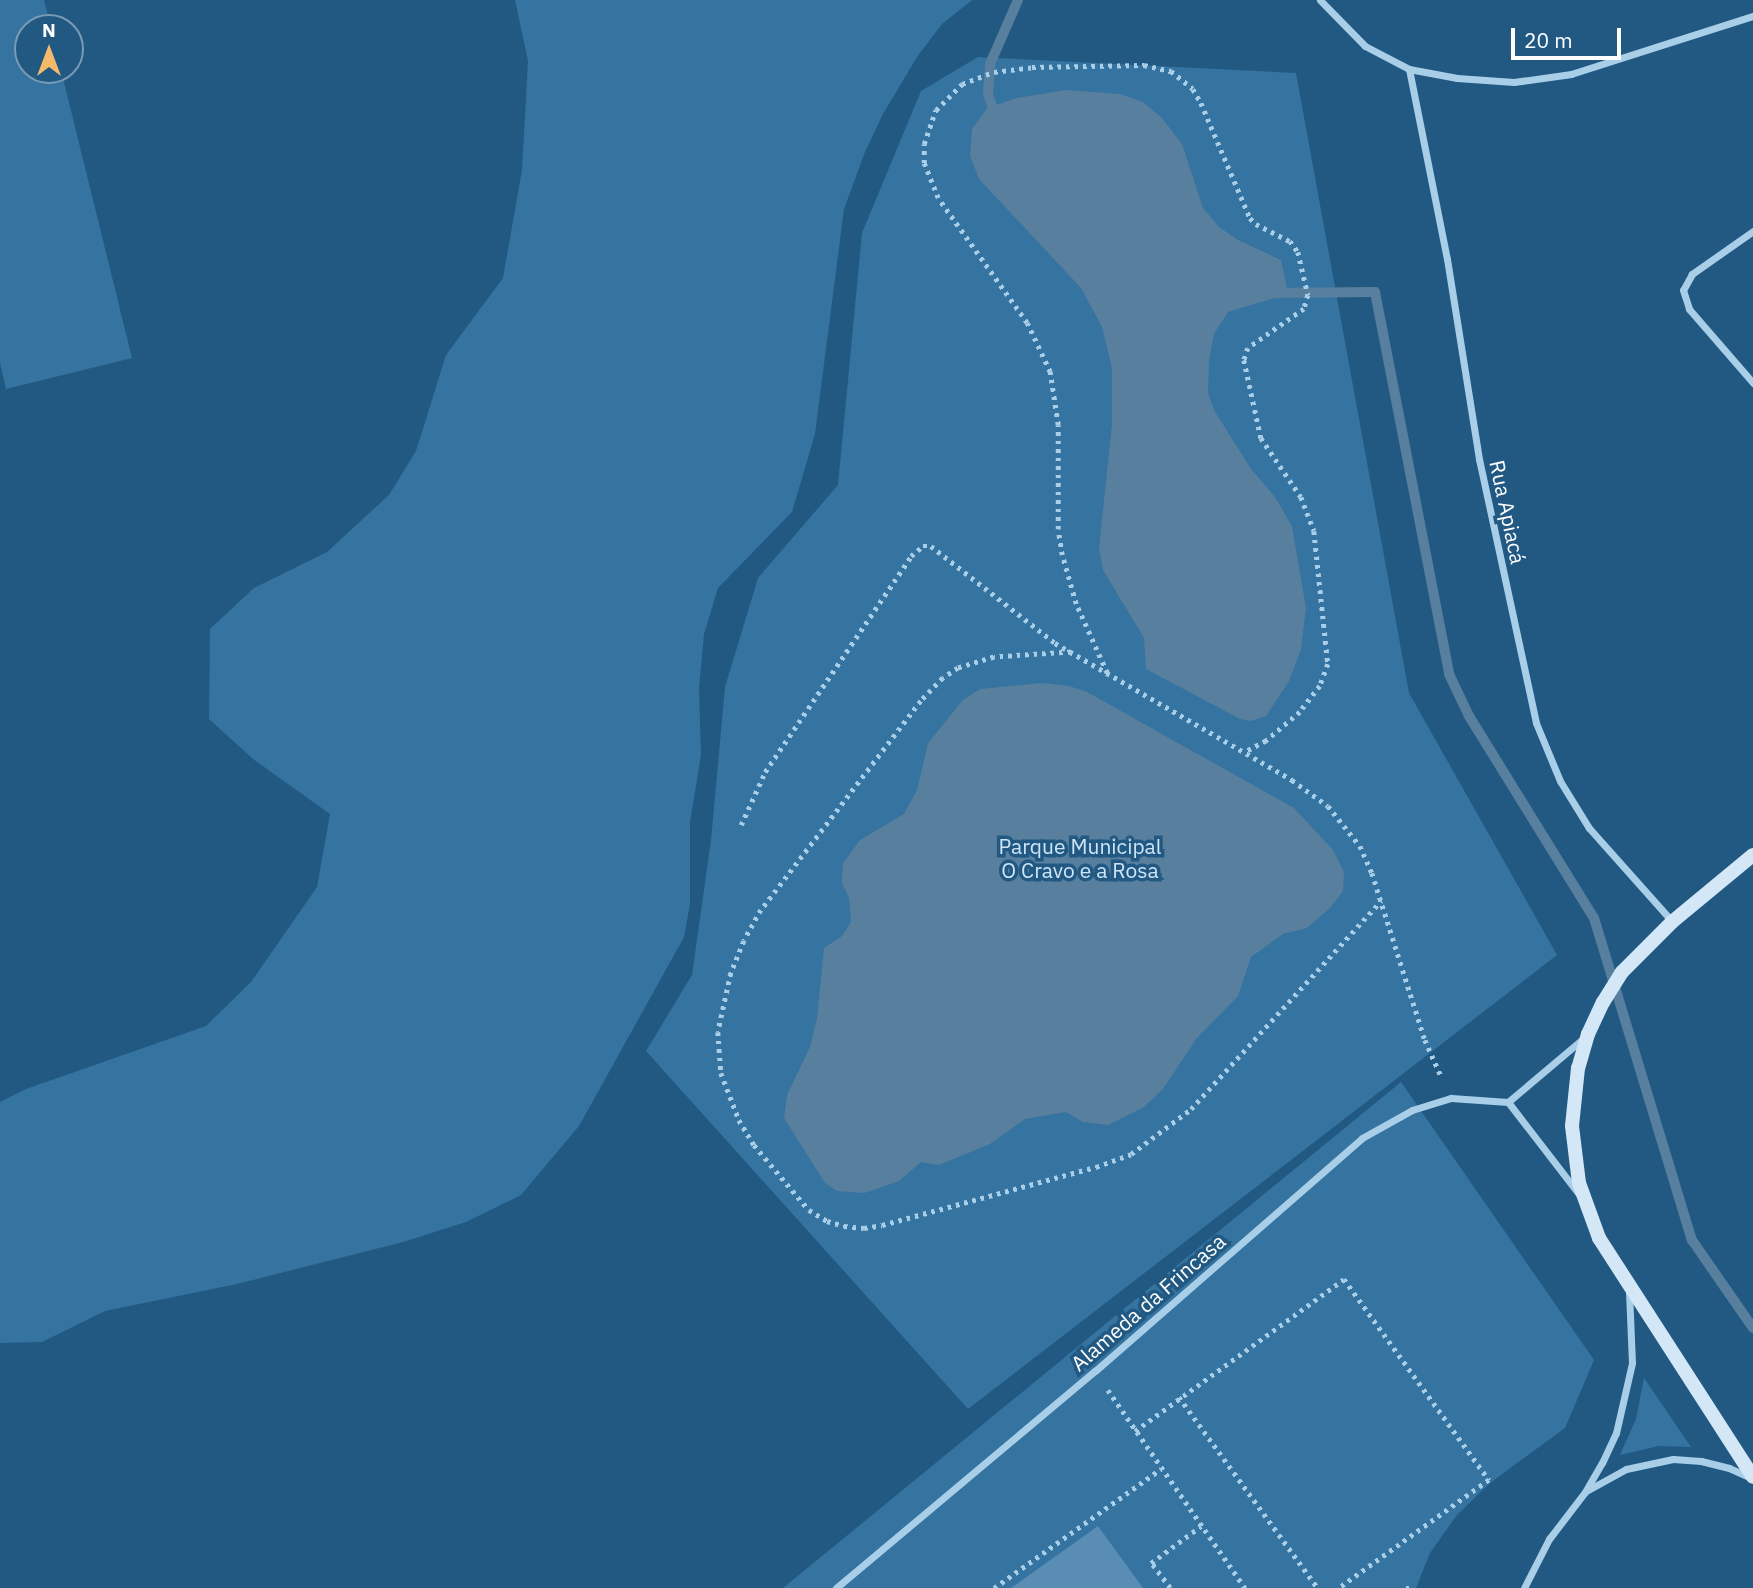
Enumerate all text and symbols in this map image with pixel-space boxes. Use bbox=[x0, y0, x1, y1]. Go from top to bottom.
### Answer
north arrow bbox=[14, 14, 84, 84]
scale bar bbox=[1515, 14, 1625, 58]
text: N bbox=[42, 18, 56, 42]
text: 20 m bbox=[1524, 26, 1573, 54]
street label: Rua Apiacá bbox=[1485, 458, 1531, 566]
park label: Parque Municipal O Cravo e a Rosa bbox=[999, 833, 1161, 883]
street label: Alameda da Frincasa bbox=[1066, 1228, 1230, 1376]

